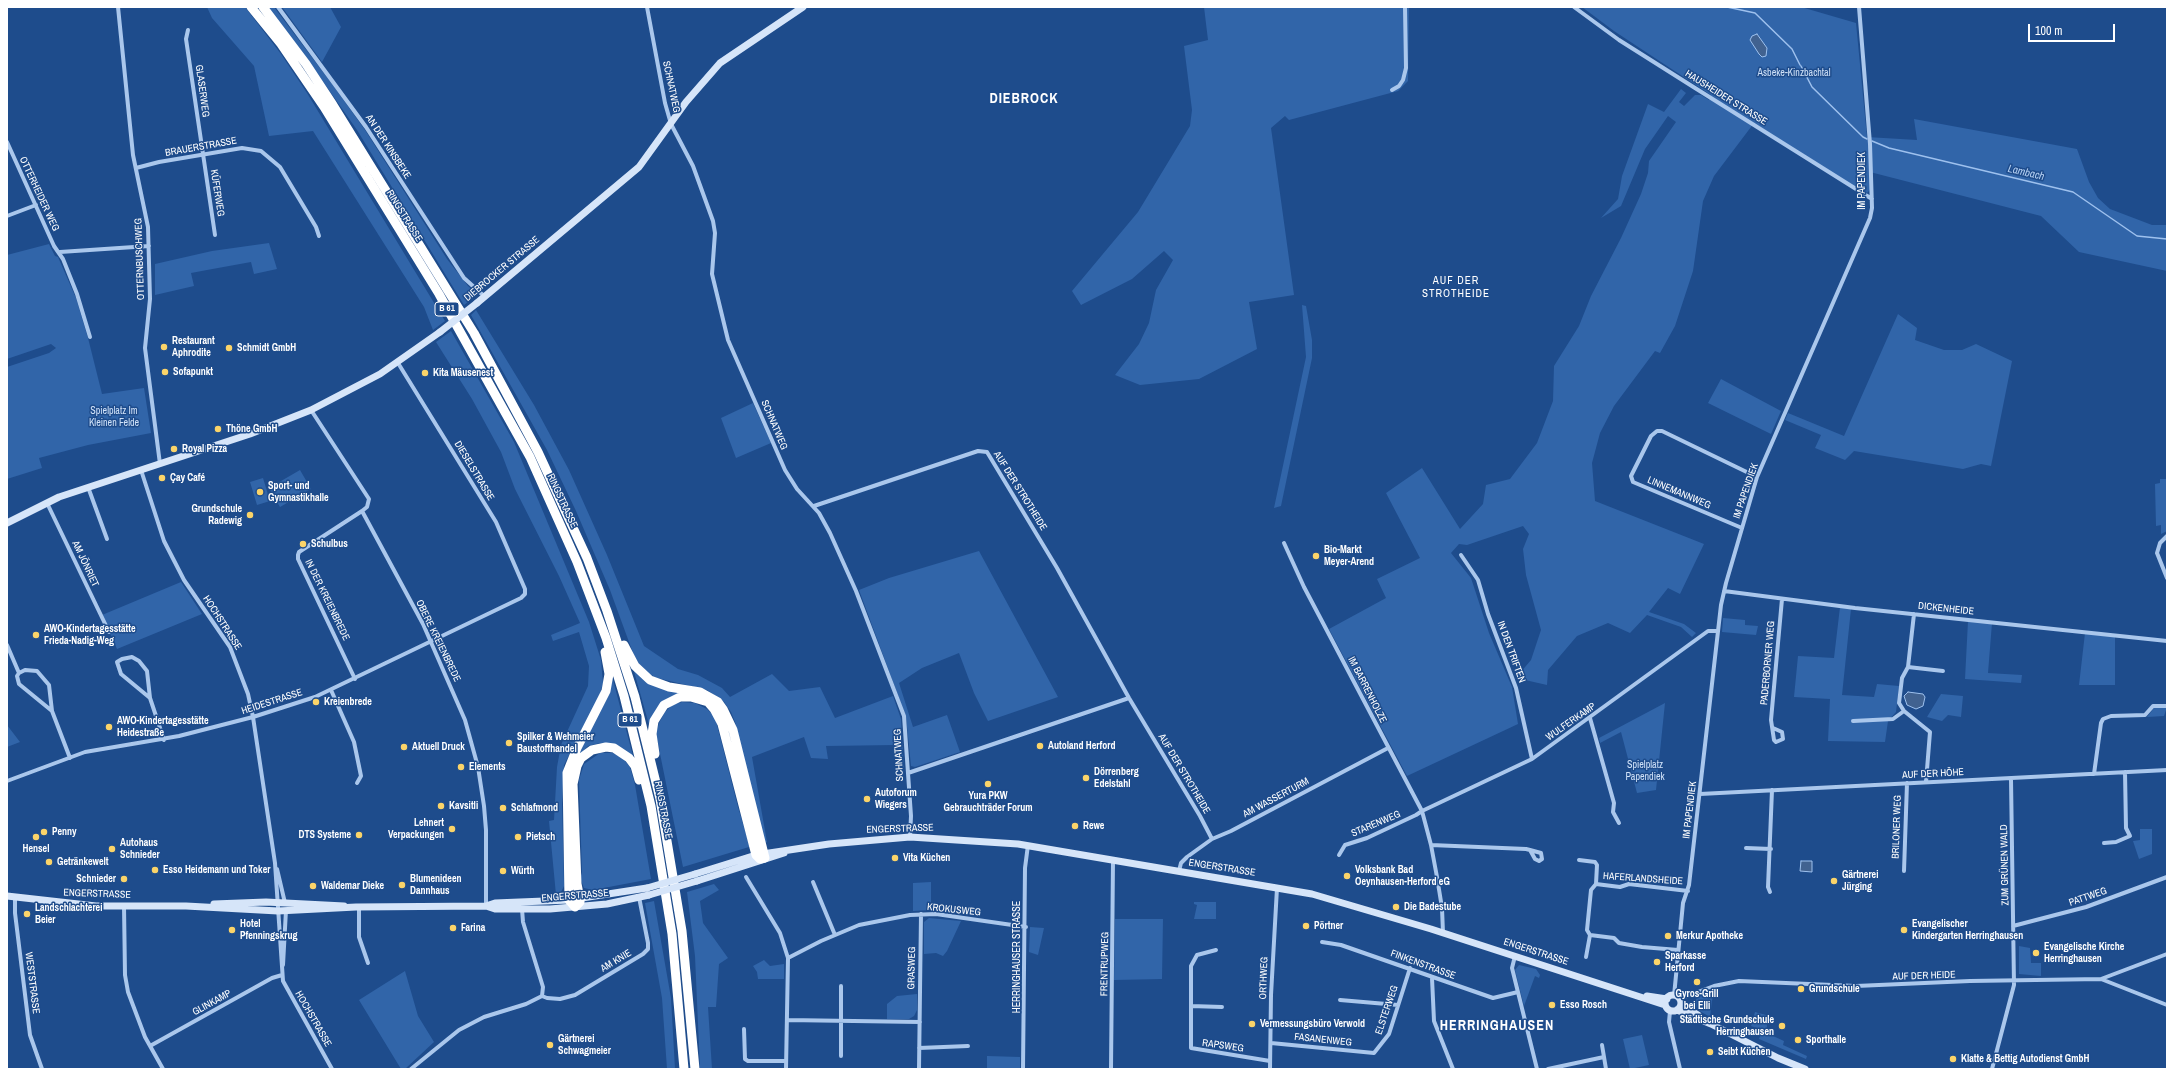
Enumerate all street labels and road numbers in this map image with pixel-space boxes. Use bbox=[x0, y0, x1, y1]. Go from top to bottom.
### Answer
street label: SCHNATWEG bbox=[660, 60, 682, 114]
street label: GLASERWEG bbox=[192, 64, 212, 118]
street label: HAUSHEIDER STRASSE bbox=[1683, 68, 1769, 128]
street label: AN DER KINSBEKE bbox=[363, 113, 413, 181]
street label: BRAUERSTRASSE bbox=[164, 135, 238, 159]
street label: IM PAPENDIEK bbox=[1856, 152, 1868, 210]
street label: OTTERHEIDER WEG bbox=[17, 155, 61, 233]
street label: KÜFERWEG bbox=[207, 169, 227, 217]
street label: RINGSTRASSE bbox=[383, 188, 425, 244]
street label: OTTERNBUSCHWEG bbox=[133, 218, 147, 300]
street label: DIEBROCKER STRASSE bbox=[462, 234, 542, 304]
road number: B 61 bbox=[435, 302, 459, 316]
street label: SCHNATWEG bbox=[758, 398, 790, 452]
street label: DIESELSTRASSE bbox=[451, 439, 497, 503]
street label: AUF DER STROTHEIDE bbox=[991, 449, 1049, 533]
street label: IM PAPENDIEK bbox=[1731, 462, 1761, 520]
street label: RINGSTRASSE bbox=[544, 472, 580, 530]
street label: LINNEMANNWEG bbox=[1645, 474, 1713, 512]
street label: AM JÖNRIET bbox=[69, 539, 101, 589]
street label: IN DER KREIENBREDE bbox=[302, 557, 352, 643]
street label: HOCHSTRASSE bbox=[200, 594, 244, 652]
street label: OBERE KREIENBREDE bbox=[413, 598, 463, 684]
street label: DICKENHEIDE bbox=[1918, 600, 1974, 618]
street label: IN DEN TRIFTEN bbox=[1494, 620, 1528, 684]
street label: PADERBORNER WEG bbox=[1758, 620, 1778, 706]
street label: IM BARRENHOLZE bbox=[1345, 655, 1389, 725]
street label: HEIDESTRASSE bbox=[240, 687, 304, 717]
street label: WULFERKAMP bbox=[1544, 700, 1598, 744]
road number: B 61 bbox=[618, 713, 642, 727]
street label: SCHNATWEG bbox=[892, 728, 906, 782]
street label: AUF DER STROTHEIDE bbox=[1155, 732, 1213, 816]
street label: AUF DER HÖHE bbox=[1902, 766, 1964, 782]
street label: AM WASSERTURM bbox=[1241, 775, 1311, 821]
street label: RINGSTRASSE bbox=[652, 780, 674, 840]
street label: IM PAPENDIEK bbox=[1681, 781, 1699, 839]
street label: BRILONER WEG bbox=[1890, 795, 1904, 859]
street label: STARENWEG bbox=[1350, 808, 1402, 840]
street label: ENGERSTRASSE bbox=[866, 822, 934, 836]
street label: ZUM GRÜNEN WALD bbox=[1998, 824, 2012, 906]
street label: ENGERSTRASSE bbox=[1188, 857, 1256, 879]
street label: HAFERLANDSHEIDE bbox=[1603, 870, 1683, 888]
street label: PATTWEG bbox=[2067, 885, 2109, 909]
street label: ENGERSTRASSE bbox=[63, 887, 131, 901]
street label: ENGERSTRASSE bbox=[541, 887, 609, 905]
street label: KROKUSWEG bbox=[926, 901, 982, 919]
street label: HERRINGHAUSER STRASSE bbox=[1011, 901, 1023, 1013]
street label: FRENTRUPWEG bbox=[1098, 932, 1112, 996]
street label: ENGERSTRASSE bbox=[1502, 936, 1570, 968]
street label: GRASWEG bbox=[906, 946, 918, 990]
street label: AM KNIE bbox=[598, 947, 634, 975]
street label: FINKENSTRASSE bbox=[1389, 948, 1457, 982]
street label: WESTSTRASSE bbox=[22, 952, 42, 1014]
street label: ORTHWEG bbox=[1257, 956, 1271, 1000]
street label: AUF DER HEIDE bbox=[1892, 969, 1956, 983]
street label: ELSTERWEG bbox=[1373, 984, 1401, 1036]
street label: GLINKAMP bbox=[191, 987, 233, 1019]
street label: HOCHSTRASSE bbox=[292, 989, 334, 1049]
street label: FASANENWEG bbox=[1294, 1031, 1352, 1049]
street label: RAPSWEG bbox=[1201, 1037, 1245, 1055]

